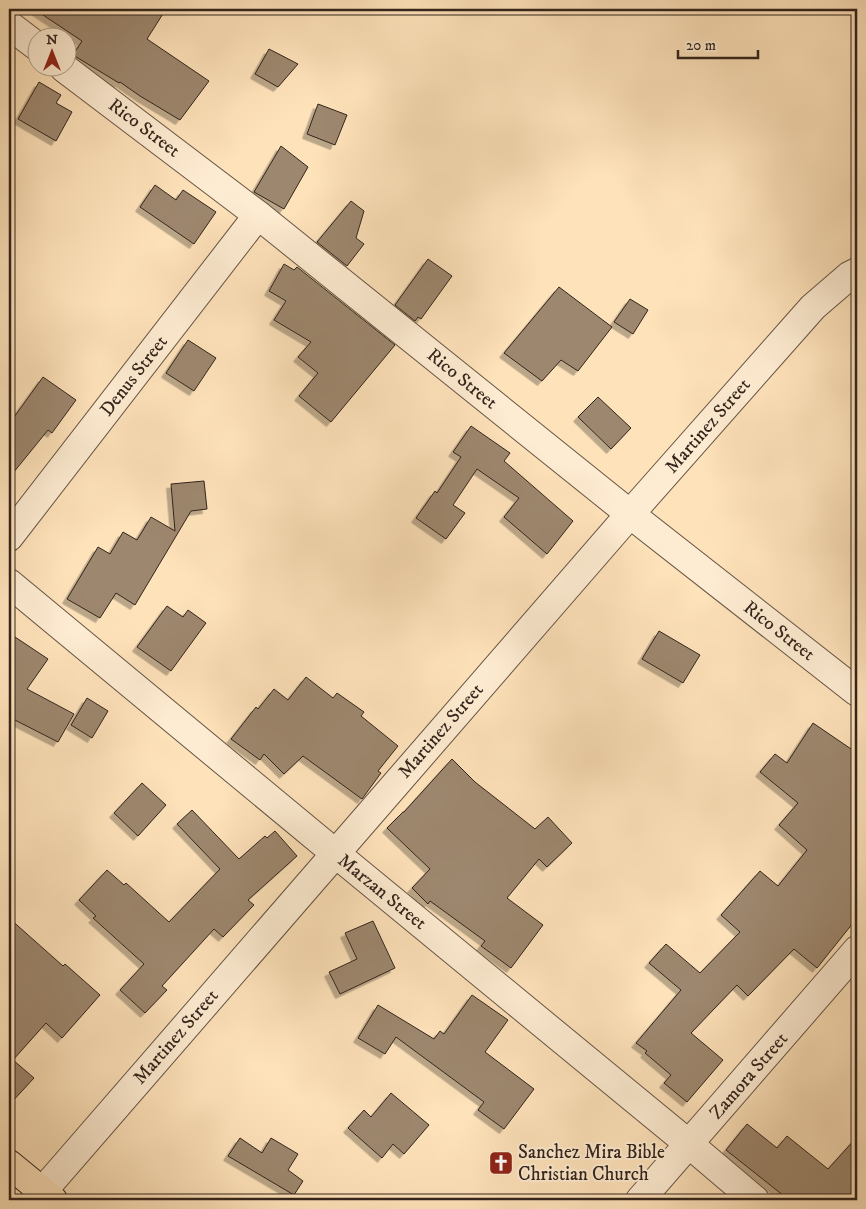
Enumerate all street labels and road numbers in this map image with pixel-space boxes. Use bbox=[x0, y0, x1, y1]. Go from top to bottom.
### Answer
street label: Rico Street bbox=[104, 94, 184, 162]
street label: Denus Street bbox=[95, 331, 173, 421]
street label: Rico Street bbox=[422, 344, 502, 414]
street label: Martinez Street bbox=[660, 374, 756, 478]
street label: Rico Street bbox=[739, 596, 819, 666]
street label: Martinez Street bbox=[393, 679, 489, 783]
street label: Marzan Street bbox=[333, 849, 431, 935]
street label: Martinez Street bbox=[128, 985, 224, 1089]
street label: Zamora Street bbox=[705, 1028, 793, 1124]

